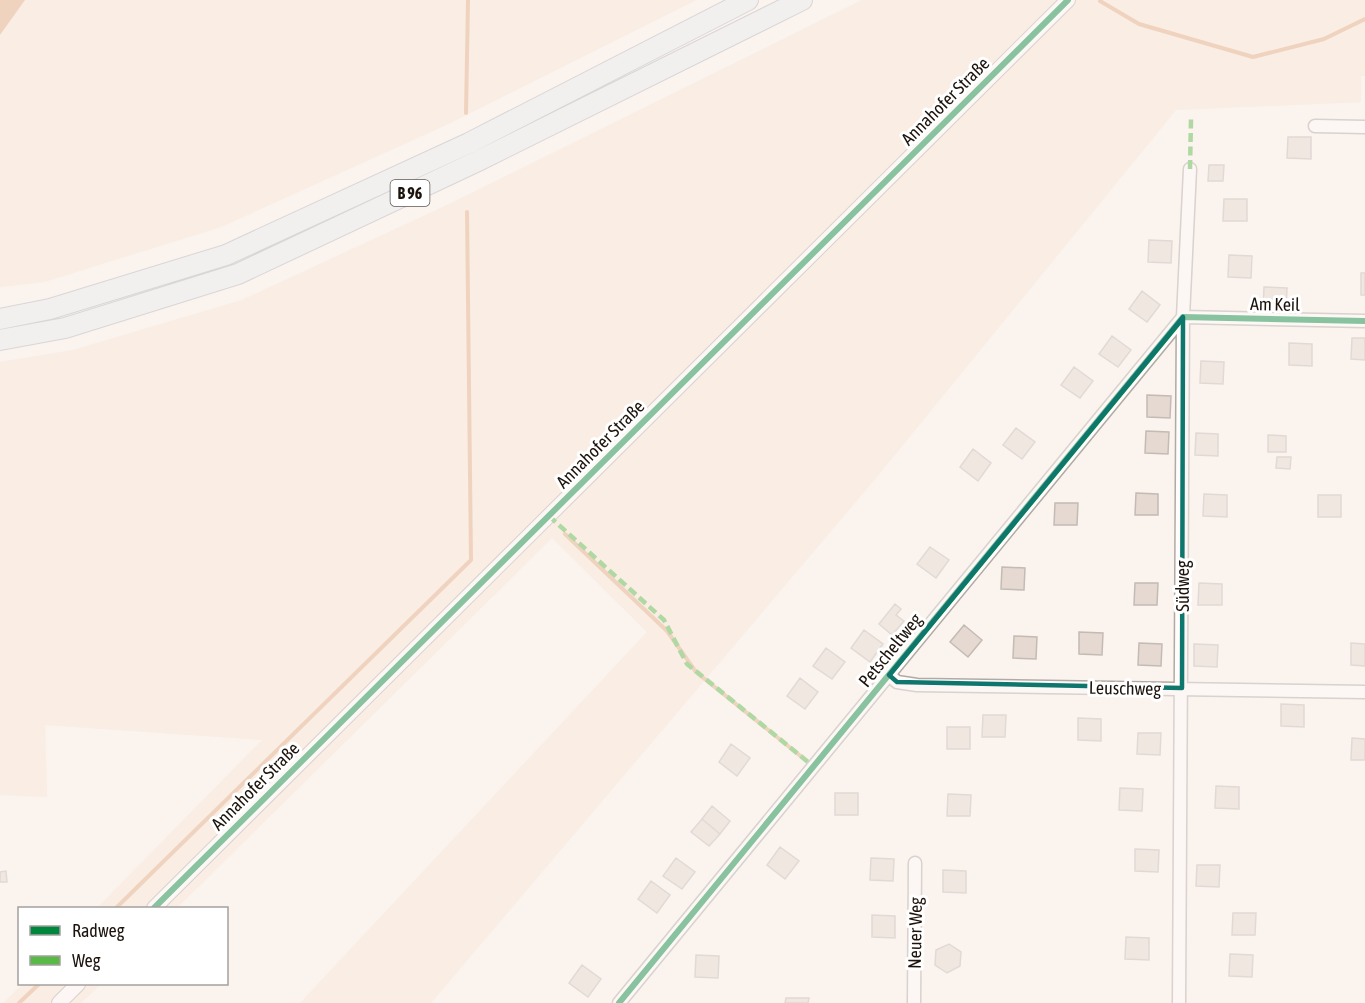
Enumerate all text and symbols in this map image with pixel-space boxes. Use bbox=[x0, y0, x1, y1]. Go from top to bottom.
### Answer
street label: Annahofer Straße bbox=[897, 53, 993, 149]
road number: B 96 bbox=[390, 180, 430, 206]
street label: Am Keil bbox=[1250, 293, 1300, 315]
street label: Annahofer Straße bbox=[552, 396, 648, 492]
street label: Südweg bbox=[1172, 560, 1193, 612]
street label: Petscheltweg bbox=[854, 609, 926, 691]
street label: Leuschweg bbox=[1089, 677, 1161, 699]
street label: Annahofer Straße bbox=[207, 738, 303, 834]
street label: Neuer Weg bbox=[904, 897, 926, 969]
legend bbox=[18, 907, 228, 985]
text: Radweg bbox=[72, 920, 125, 941]
text: Weg bbox=[72, 950, 101, 971]

